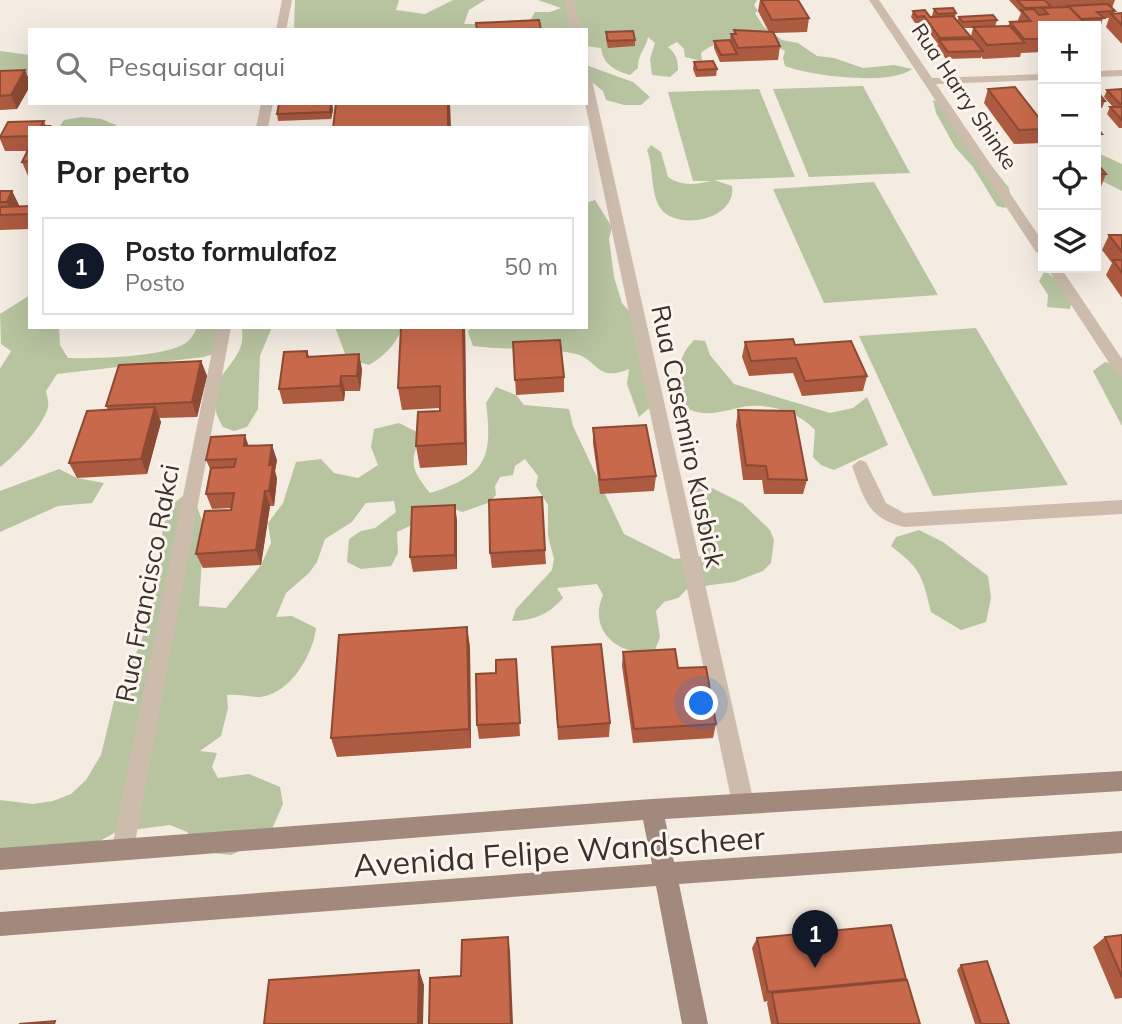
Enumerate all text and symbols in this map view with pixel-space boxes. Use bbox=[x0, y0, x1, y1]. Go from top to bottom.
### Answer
street label: Rua Harry Shinke bbox=[907, 18, 1023, 174]
map controls bbox=[1038, 21, 1101, 273]
button: + bbox=[1038, 21, 1101, 84]
search box bbox=[28, 28, 588, 105]
icon: search bbox=[52, 48, 90, 86]
text: Pesquisar aqui bbox=[108, 50, 285, 83]
button: − bbox=[1038, 84, 1101, 147]
button: locate bbox=[1038, 147, 1101, 210]
text: Por perto bbox=[56, 153, 190, 191]
button: layers bbox=[1038, 210, 1101, 273]
text: Posto formulafoz bbox=[125, 235, 337, 268]
text: 1 bbox=[74, 252, 88, 281]
text: 50 m bbox=[504, 252, 558, 281]
text: Posto bbox=[125, 268, 185, 297]
street label: Rua Casemiro Kusbick bbox=[644, 302, 732, 571]
street label: Rua Francisco Rakci bbox=[108, 461, 186, 705]
your location bbox=[684, 686, 718, 720]
street label: Avenida Felipe Wandscheer bbox=[352, 817, 767, 885]
pin: 1 bbox=[792, 910, 838, 968]

